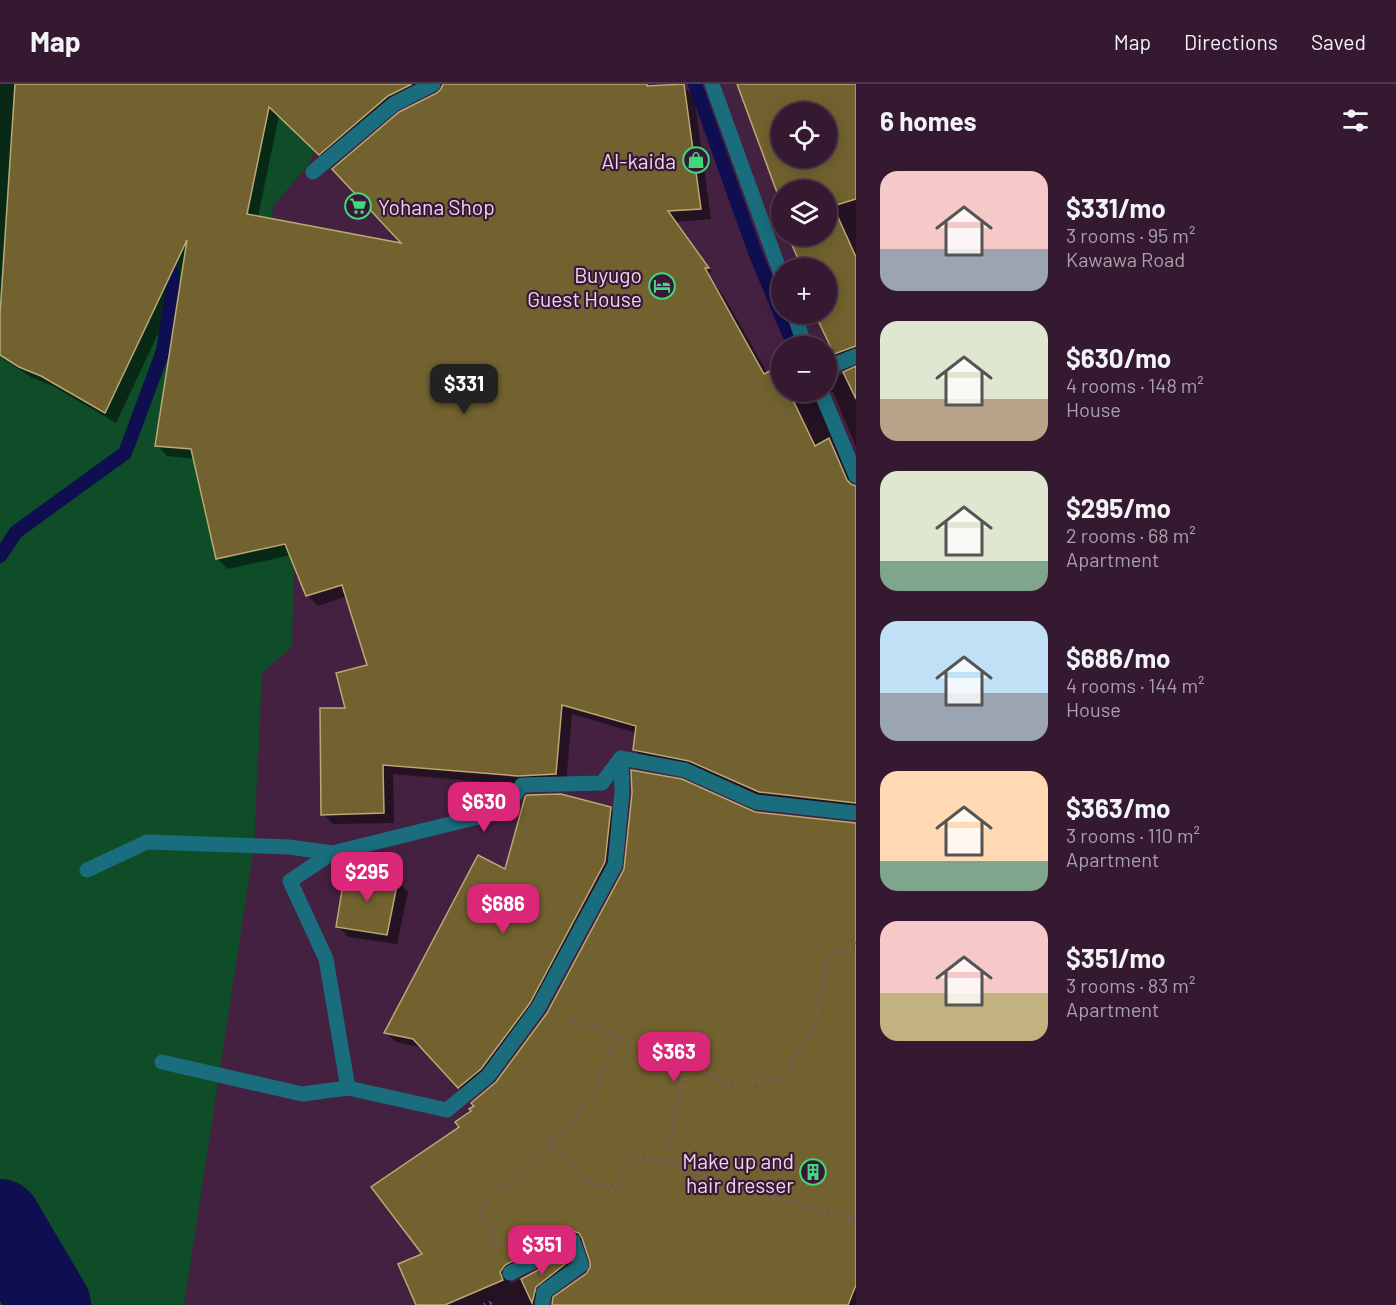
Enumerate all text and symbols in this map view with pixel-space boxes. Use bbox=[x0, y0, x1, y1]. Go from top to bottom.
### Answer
text: Map bbox=[30, 24, 81, 58]
text: Map bbox=[1114, 29, 1151, 54]
text: Directions bbox=[1184, 29, 1278, 54]
text: Saved bbox=[1311, 29, 1366, 54]
map controls bbox=[771, 102, 837, 402]
button: locate bbox=[771, 102, 837, 168]
icon: filters bbox=[1339, 104, 1372, 137]
text: 6 homes bbox=[880, 105, 977, 136]
shop icon: Al-kaida bbox=[681, 145, 711, 175]
place label: Al-kaida bbox=[602, 148, 676, 173]
button: layers bbox=[771, 180, 837, 246]
supermarket icon: Yohana Shop bbox=[343, 191, 373, 221]
text: $331/mo bbox=[1066, 192, 1166, 223]
place label: Yohana Shop bbox=[378, 194, 495, 219]
icon: home bbox=[928, 195, 1000, 267]
text: 3 rooms · 95 m² bbox=[1066, 223, 1195, 247]
text: Kawawa Road bbox=[1066, 247, 1185, 271]
button: + bbox=[771, 258, 837, 324]
place label: Buyugo Guest House bbox=[527, 262, 642, 311]
hotel icon: Buyugo Guest House bbox=[647, 271, 677, 301]
button: − bbox=[771, 336, 837, 402]
text: $630/mo bbox=[1066, 342, 1171, 373]
icon: home bbox=[928, 345, 1000, 417]
pin: $331 bbox=[428, 364, 500, 415]
text: $331 bbox=[444, 371, 484, 395]
text: 4 rooms · 148 m² bbox=[1066, 373, 1204, 397]
text: House bbox=[1066, 397, 1121, 421]
text: $295/mo bbox=[1066, 492, 1171, 523]
icon: home bbox=[928, 495, 1000, 567]
text: 2 rooms · 68 m² bbox=[1066, 523, 1196, 547]
text: Apartment bbox=[1066, 547, 1159, 571]
text: $686/mo bbox=[1066, 642, 1171, 673]
icon: home bbox=[928, 645, 1000, 717]
text: 4 rooms · 144 m² bbox=[1066, 673, 1204, 697]
text: House bbox=[1066, 697, 1121, 721]
pin: $630 bbox=[448, 782, 520, 833]
text: $630 bbox=[462, 789, 506, 813]
text: $363/mo bbox=[1066, 792, 1171, 823]
icon: home bbox=[928, 795, 1000, 867]
text: 3 rooms · 110 m² bbox=[1066, 823, 1200, 847]
text: Apartment bbox=[1066, 847, 1159, 871]
pin: $295 bbox=[331, 852, 403, 903]
text: $295 bbox=[345, 859, 389, 883]
pin: $686 bbox=[467, 884, 539, 935]
text: $686 bbox=[481, 891, 525, 915]
text: $351/mo bbox=[1066, 942, 1166, 973]
icon: home bbox=[928, 945, 1000, 1017]
text: 3 rooms · 83 m² bbox=[1066, 973, 1195, 997]
text: Apartment bbox=[1066, 997, 1159, 1021]
pin: $363 bbox=[638, 1032, 710, 1083]
text: $363 bbox=[652, 1039, 696, 1063]
place label: Make up and hair dresser bbox=[682, 1148, 794, 1197]
building icon: Make up and hair dresser bbox=[798, 1157, 828, 1187]
pin: $351 bbox=[506, 1225, 578, 1276]
text: $351 bbox=[522, 1232, 562, 1256]

